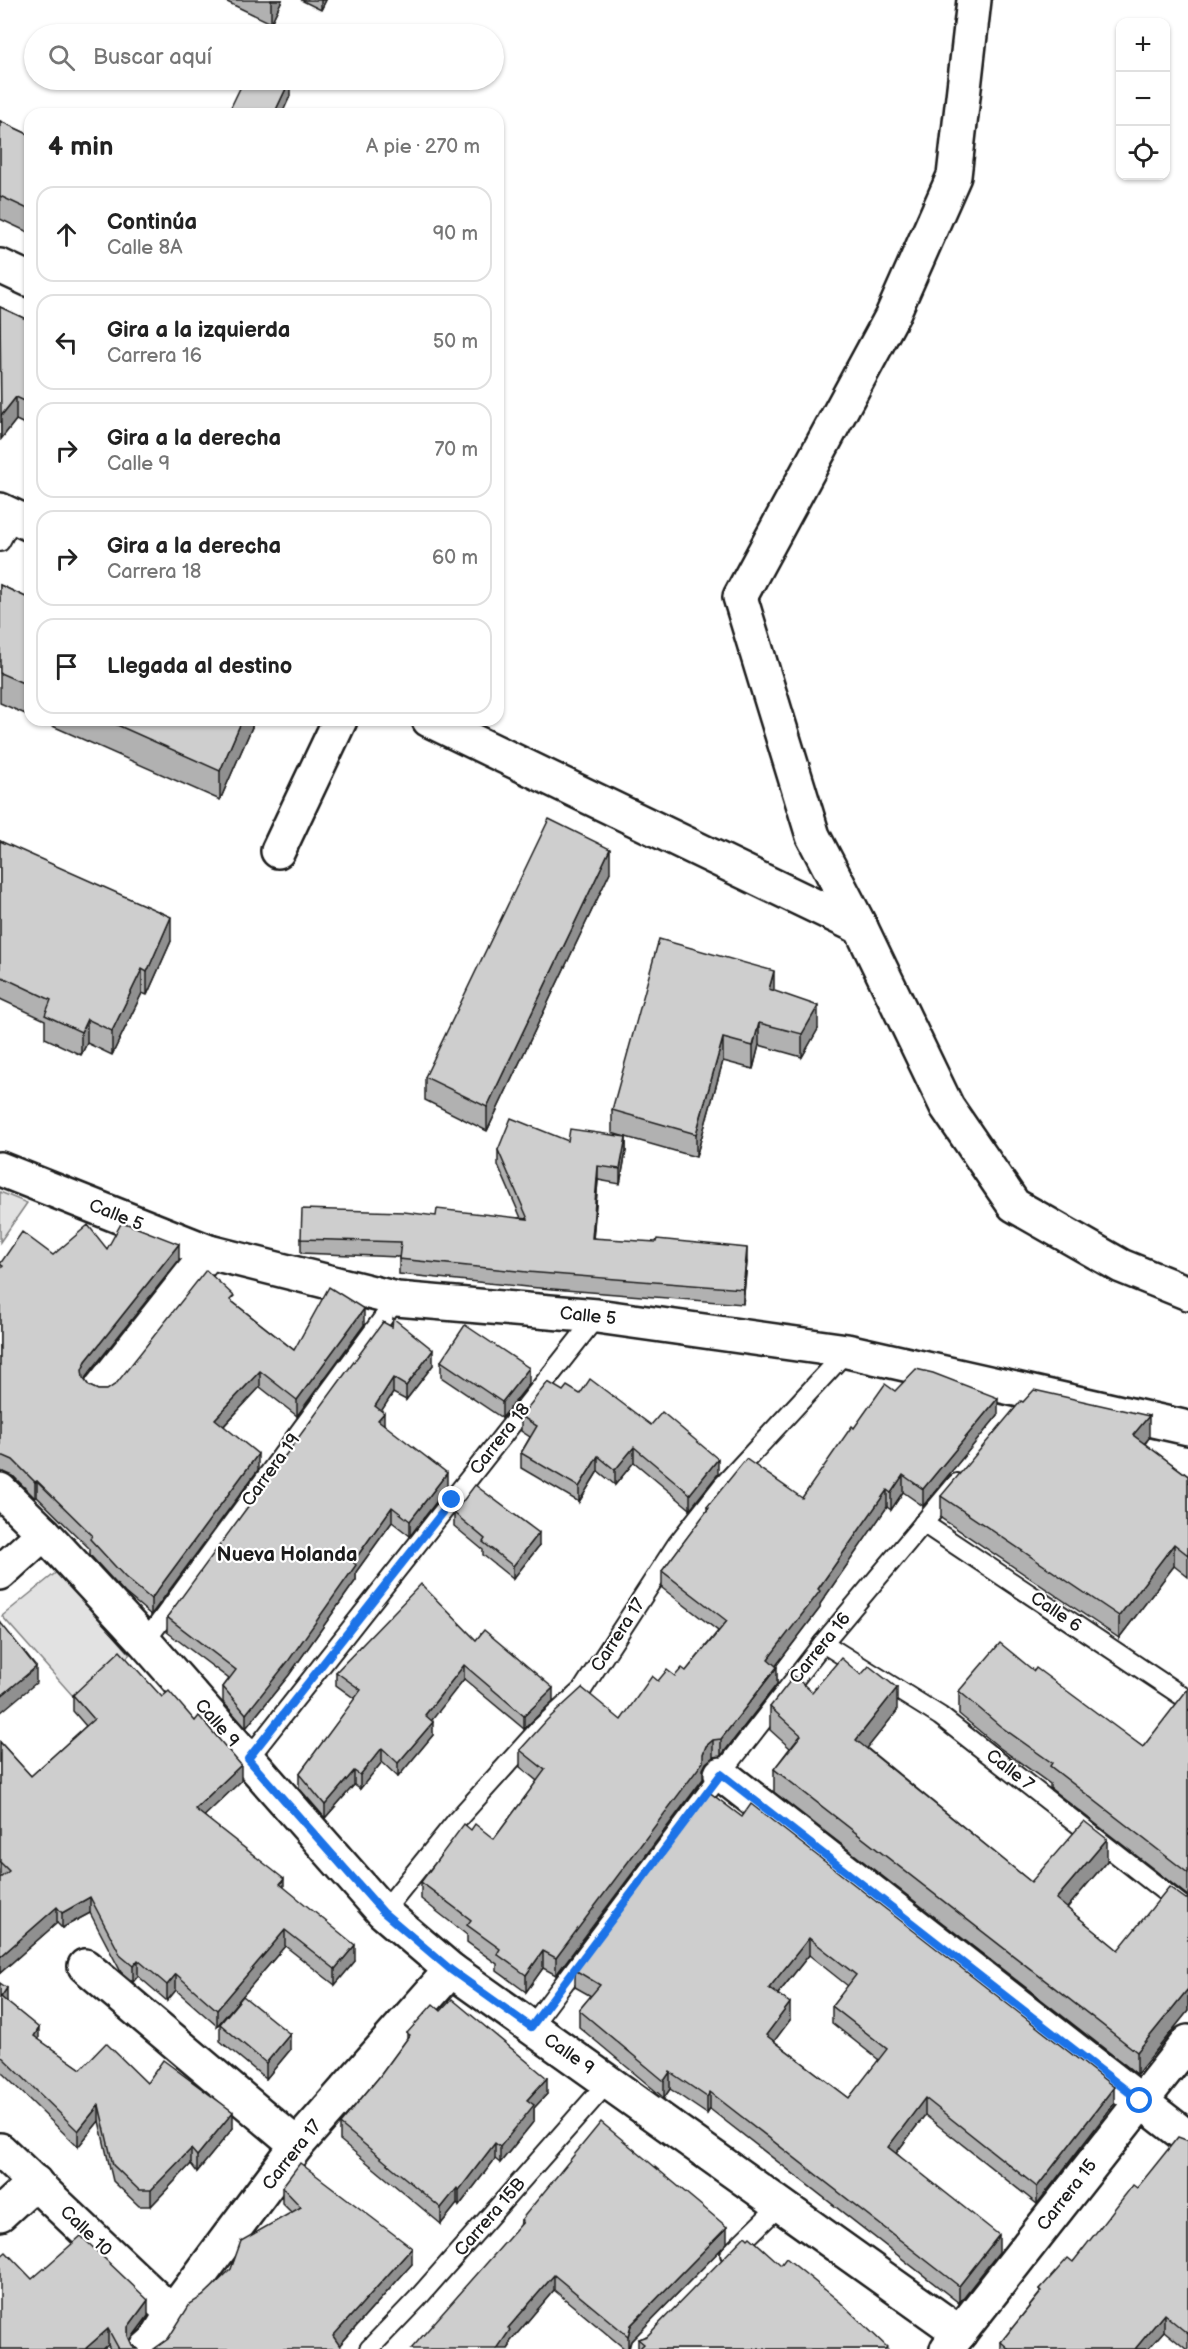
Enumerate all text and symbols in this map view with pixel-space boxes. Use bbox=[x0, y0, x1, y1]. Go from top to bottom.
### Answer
map controls bbox=[1116, 18, 1170, 180]
button: + bbox=[1116, 18, 1170, 72]
search box bbox=[24, 24, 504, 90]
icon: search bbox=[45, 41, 78, 74]
text: Buscar aquí bbox=[93, 44, 212, 71]
button: − bbox=[1116, 72, 1170, 126]
button: locate bbox=[1116, 126, 1170, 180]
text: 4 min bbox=[48, 132, 113, 163]
text: A pie · 270 m bbox=[366, 135, 480, 159]
text: Continúa bbox=[107, 209, 197, 236]
icon: ahead bbox=[50, 218, 83, 251]
text: 90 m bbox=[433, 222, 478, 246]
text: Calle 8A bbox=[107, 236, 182, 260]
text: Gira a la izquierda bbox=[107, 317, 291, 344]
icon: left bbox=[50, 326, 83, 359]
text: 50 m bbox=[433, 330, 478, 354]
text: Carrera 16 bbox=[107, 344, 202, 368]
text: Gira a la derecha bbox=[107, 425, 281, 452]
icon: right bbox=[50, 434, 83, 467]
text: 70 m bbox=[434, 438, 478, 462]
text: Calle 9 bbox=[107, 452, 170, 476]
text: Gira a la derecha bbox=[107, 533, 281, 560]
icon: right bbox=[50, 542, 83, 575]
text: 60 m bbox=[432, 546, 478, 570]
text: Carrera 18 bbox=[107, 560, 201, 584]
icon: arrive bbox=[50, 650, 83, 683]
text: Llegada al destino bbox=[107, 653, 292, 680]
street label: Calle 5 bbox=[86, 1195, 146, 1235]
street label: Calle 5 bbox=[559, 1303, 617, 1329]
street label: Carrera 18 bbox=[466, 1399, 534, 1479]
street label: Carrera 19 bbox=[238, 1430, 304, 1510]
route end bbox=[438, 1486, 464, 1512]
district label: Nueva Holanda bbox=[217, 1543, 357, 1567]
street label: Calle 6 bbox=[1026, 1587, 1086, 1637]
street label: Carrera 17 bbox=[587, 1594, 650, 1676]
street label: Carrera 16 bbox=[785, 1608, 855, 1688]
street label: Calle 9 bbox=[190, 1695, 244, 1751]
street label: Calle 7 bbox=[982, 1745, 1038, 1795]
street label: Calle 9 bbox=[540, 2029, 598, 2079]
route start bbox=[1126, 2087, 1152, 2113]
street label: Carrera 17 bbox=[258, 2116, 326, 2194]
street label: Carrera 15 bbox=[1033, 2155, 1101, 2235]
street label: Carrera 15B bbox=[450, 2173, 530, 2261]
street label: Calle 10 bbox=[56, 2201, 116, 2261]

